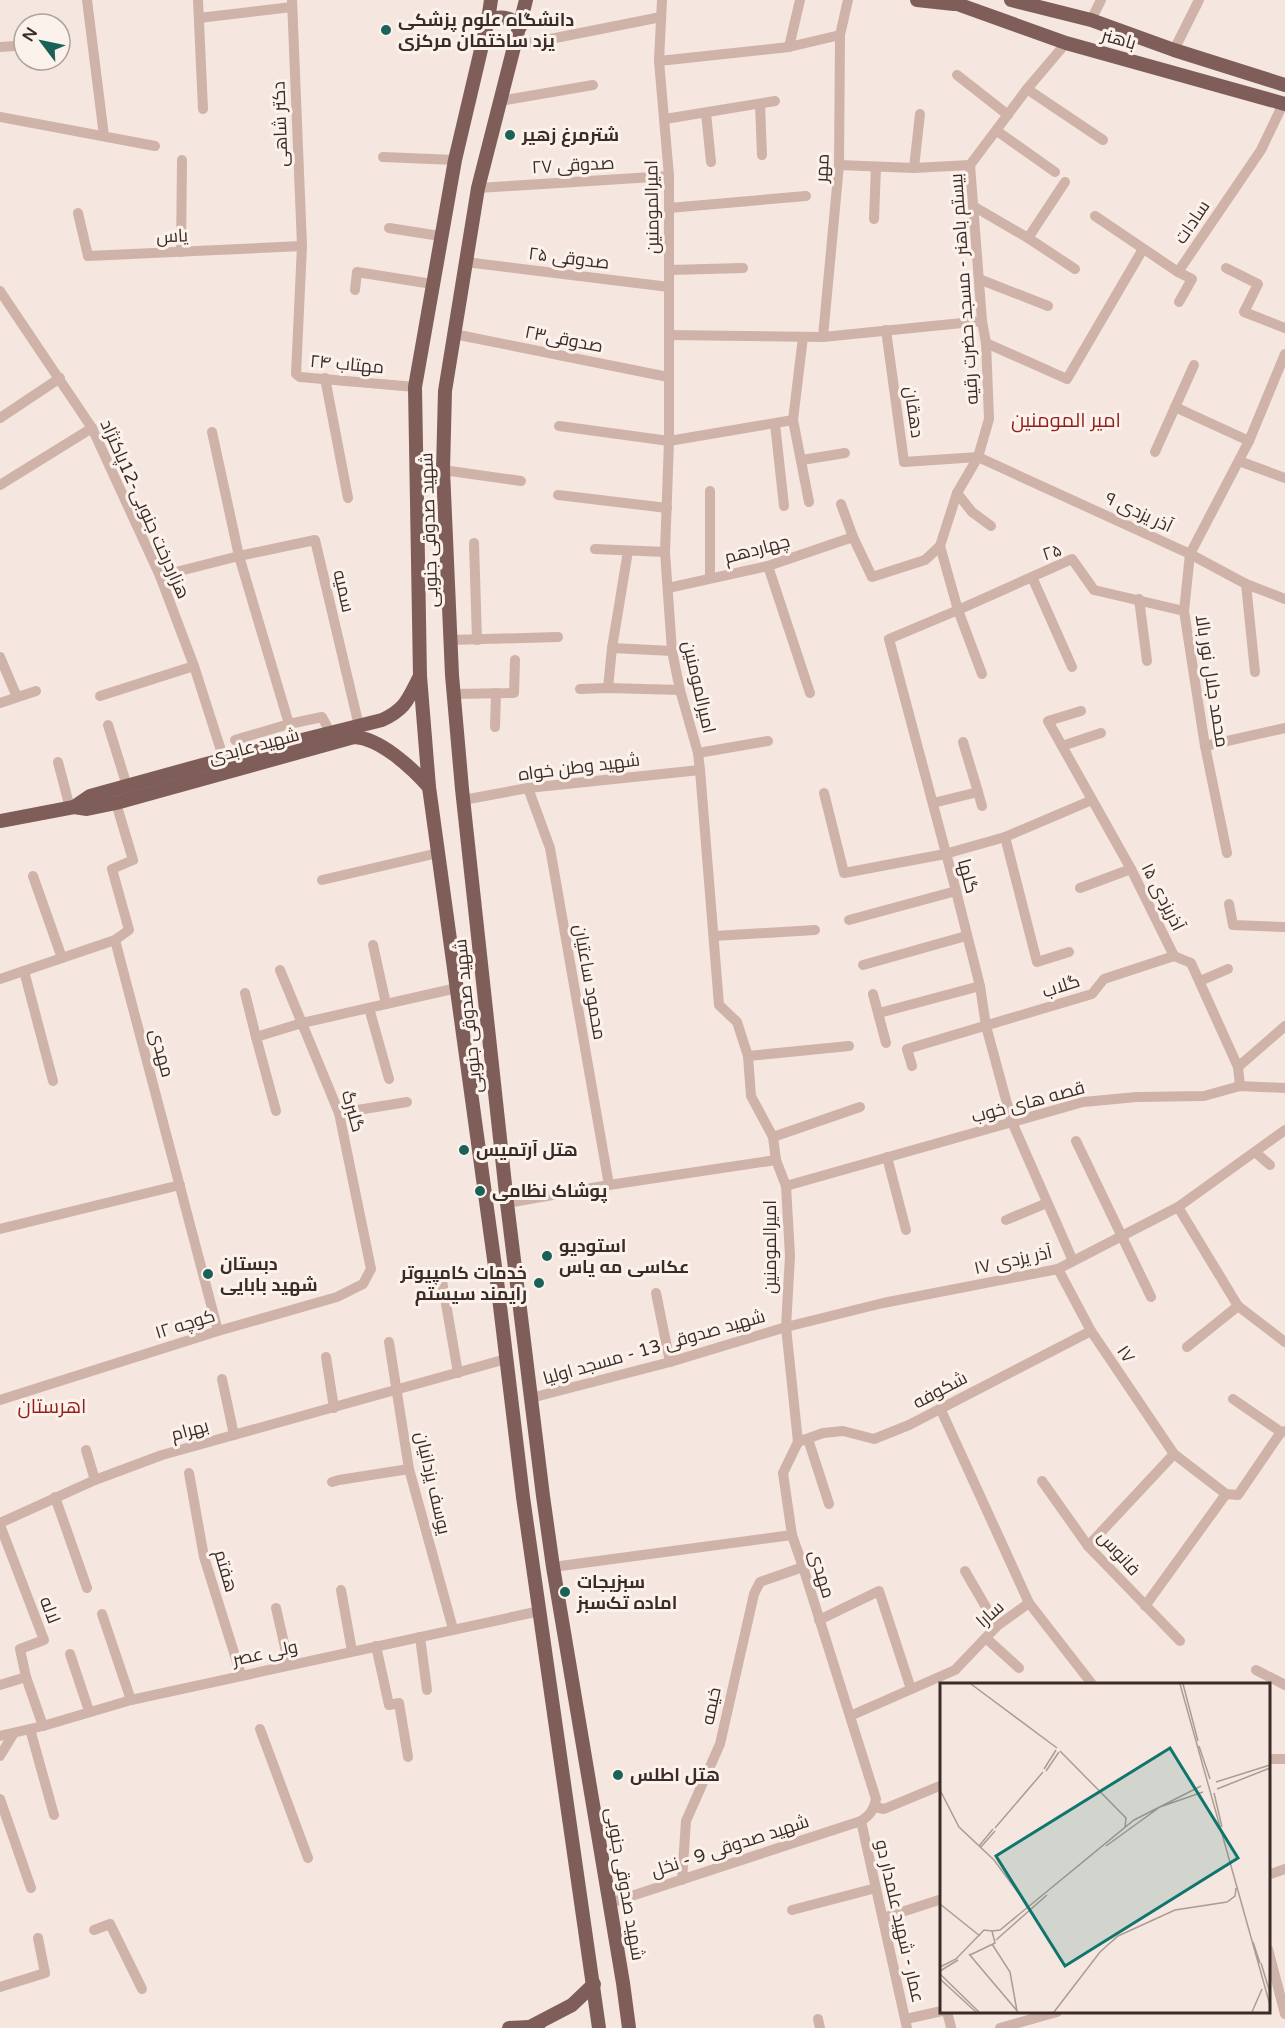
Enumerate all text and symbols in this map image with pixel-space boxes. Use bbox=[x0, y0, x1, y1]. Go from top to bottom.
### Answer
place label: دانشگاه علوم پزشکی یزد ساختمان مرکزی bbox=[398, 9, 574, 52]
north arrow bbox=[12, 12, 72, 72]
marker: دانشگاه علوم پزشکی یزد ساختمان مرکزی bbox=[379, 23, 393, 37]
street label: باهنر bbox=[1098, 23, 1139, 54]
text: N bbox=[18, 24, 42, 45]
street label: دکتر شاهی bbox=[268, 81, 292, 167]
place label: شترمرغ زهیر bbox=[521, 124, 619, 147]
marker: شترمرغ زهیر bbox=[503, 128, 517, 142]
street label: صدوقی ۲۷ bbox=[531, 152, 615, 178]
street label: مهر bbox=[810, 153, 834, 184]
street label: امیرالمومنین bbox=[640, 160, 664, 254]
street label: بیستم باهنر - مسجد حضرت رقیه bbox=[945, 173, 984, 405]
street label: سادات bbox=[1169, 196, 1215, 248]
street label: یاس bbox=[155, 224, 189, 248]
street label: صدوقی ۲۵ bbox=[527, 242, 611, 274]
street label: صدوقی۲۳ bbox=[523, 321, 605, 357]
street label: مهتاب ۲۴ bbox=[309, 350, 385, 378]
street label: دهقان bbox=[900, 385, 928, 439]
district label: امیر المومنین bbox=[1011, 409, 1121, 433]
street label: هزاردرخت جنوبی-12پاکنژاد bbox=[95, 416, 195, 603]
street label: شهید صدوقی جنوبی bbox=[415, 452, 443, 608]
street label: آذر یزدی ۹ bbox=[1102, 487, 1176, 537]
street label: چهاردهم bbox=[722, 530, 792, 569]
street label: ۲۵ bbox=[1039, 539, 1065, 565]
street label: سمیه bbox=[328, 568, 360, 614]
street label: محمد جلال نور بالا bbox=[1191, 613, 1233, 749]
street label: امیرالمومنین bbox=[678, 639, 720, 735]
street label: شهید عابدی bbox=[206, 723, 302, 769]
street label: شهید وطن خواه bbox=[517, 749, 641, 785]
street label: گلها bbox=[953, 856, 983, 896]
street label: ۱۵ آذریزدی bbox=[1137, 859, 1190, 935]
street label: محمود ساعتیان bbox=[569, 922, 611, 1042]
street label: شهید صدوقی جنوبی bbox=[449, 938, 487, 1094]
street label: گلاب bbox=[1039, 970, 1083, 1002]
street label: مهدی bbox=[145, 1026, 179, 1080]
street label: قصه های خوب bbox=[969, 1076, 1087, 1128]
street label: گلبرگ bbox=[337, 1088, 369, 1134]
place label: هتل آرتمیس bbox=[476, 1139, 578, 1161]
marker: هتل آرتمیس bbox=[457, 1143, 471, 1157]
place label: پوشاک نظامی bbox=[492, 1180, 608, 1203]
marker: پوشاک نظامی bbox=[473, 1184, 487, 1198]
street label: امیرالمومنین bbox=[759, 1200, 781, 1294]
place label: استودیو عکاسی مه یاس bbox=[559, 1235, 689, 1278]
street label: آذر یزدی ۱۷ bbox=[972, 1241, 1054, 1279]
marker: استودیو عکاسی مه یاس bbox=[540, 1249, 554, 1263]
place label: دبستان شهید بابایی bbox=[220, 1253, 318, 1296]
place label: خدمات کامپیوتر رایمند سیستم bbox=[399, 1262, 527, 1306]
marker: دبستان شهید بابایی bbox=[201, 1267, 215, 1281]
marker: خدمات کامپیوتر رایمند سیستم bbox=[532, 1276, 546, 1290]
street label: کوچه ۱۲ bbox=[152, 1304, 218, 1345]
street label: شهید صدوقی 13 - مسجد اولیا bbox=[540, 1305, 768, 1389]
street label: ۱۷ bbox=[1112, 1341, 1140, 1367]
street label: شکوفه bbox=[909, 1367, 971, 1413]
district label: اهرستان bbox=[18, 1395, 86, 1419]
street label: بهرام bbox=[169, 1414, 212, 1447]
street label: یوسف یزدانیان bbox=[410, 1429, 456, 1537]
street label: فانوس bbox=[1093, 1526, 1145, 1580]
street label: هفتم bbox=[209, 1547, 242, 1595]
street label: مهدی bbox=[804, 1547, 840, 1601]
place label: سبزیجات اماده تک‌سبز bbox=[576, 1571, 677, 1614]
marker: سبزیجات اماده تک‌سبز bbox=[558, 1585, 572, 1599]
street label: لاله bbox=[35, 1593, 65, 1627]
street label: سارا bbox=[972, 1596, 1008, 1632]
street label: ولی عصر bbox=[229, 1635, 300, 1671]
inset map bbox=[940, 1683, 1270, 2013]
street label: خیمه bbox=[696, 1685, 726, 1727]
place label: هتل اطلس bbox=[630, 1764, 720, 1786]
marker: هتل اطلس bbox=[611, 1768, 625, 1782]
street label: شهید صدوقی جنوبی bbox=[601, 1806, 649, 1962]
street label: شهید صدوقی 9 - نخل bbox=[648, 1810, 812, 1882]
street label: عمار - شهید علمدار دو bbox=[871, 1837, 929, 2005]

